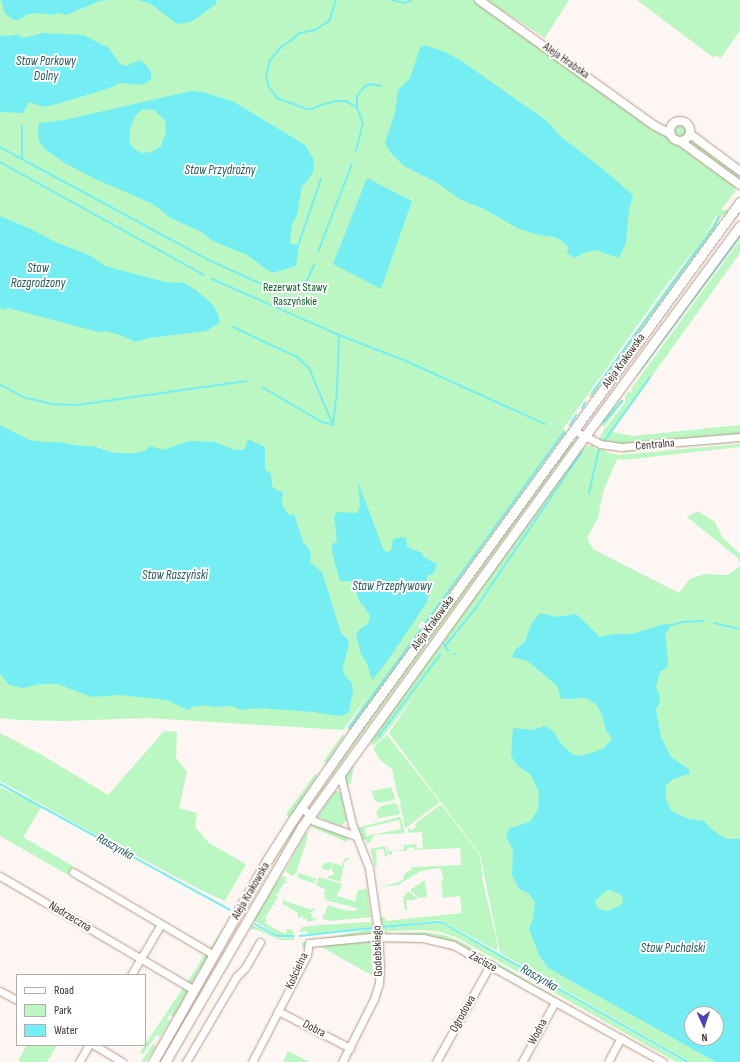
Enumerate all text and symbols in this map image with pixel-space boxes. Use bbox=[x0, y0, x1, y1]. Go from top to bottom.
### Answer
street label: Aleja Hrabska bbox=[540, 40, 592, 82]
water label: Staw Parkowy Dolny bbox=[16, 54, 76, 85]
water label: Staw Przydrożny bbox=[184, 162, 256, 178]
water label: Staw Rozgrodzony bbox=[11, 261, 65, 292]
park label: Rezerwat Stawy Raszyńskie bbox=[263, 281, 327, 309]
street label: Aleja Krakowska bbox=[599, 331, 649, 391]
street label: Centralna bbox=[635, 436, 675, 454]
water label: Staw Raszyński bbox=[142, 567, 208, 583]
water label: Staw Przepływowy bbox=[352, 578, 432, 594]
street label: Aleja Krakowska bbox=[408, 593, 458, 653]
water label: Raszynka bbox=[94, 830, 136, 864]
street label: Aleja Krakowska bbox=[229, 860, 273, 922]
street label: Nadrzeczna bbox=[46, 899, 94, 935]
street label: Godebskiego bbox=[370, 925, 386, 977]
water label: Staw Puchalski bbox=[641, 940, 705, 956]
street label: Zacisze bbox=[467, 949, 499, 975]
street label: Kościelna bbox=[282, 951, 312, 991]
water label: Raszynka bbox=[518, 961, 560, 995]
legend bbox=[16, 974, 146, 1046]
text: Road bbox=[54, 983, 74, 998]
street label: Ogrodowa bbox=[447, 993, 479, 1035]
text: Park bbox=[54, 1003, 72, 1018]
north arrow bbox=[684, 1006, 724, 1046]
street label: Dobra bbox=[300, 1017, 328, 1041]
street label: Wodna bbox=[525, 1017, 551, 1047]
text: Water bbox=[54, 1023, 78, 1038]
text: N bbox=[701, 1031, 708, 1044]

